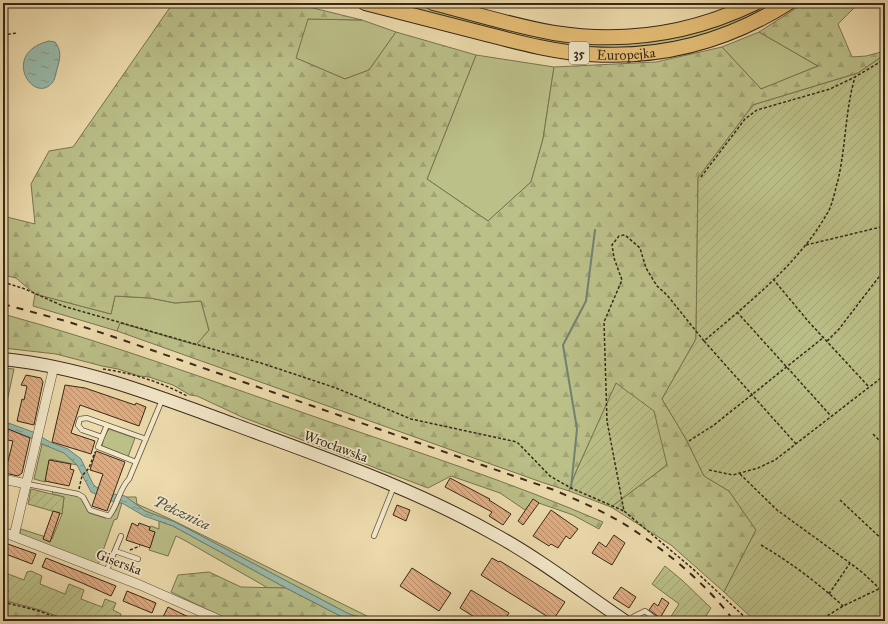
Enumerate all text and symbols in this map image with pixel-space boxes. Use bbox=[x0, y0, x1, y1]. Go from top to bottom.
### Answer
road number: 35 bbox=[569, 42, 589, 64]
street label: Europejka bbox=[596, 44, 656, 64]
street label: Wrocławska bbox=[301, 427, 370, 466]
water label: Pełcznica bbox=[151, 492, 213, 534]
street label: Giserska bbox=[93, 546, 144, 579]

